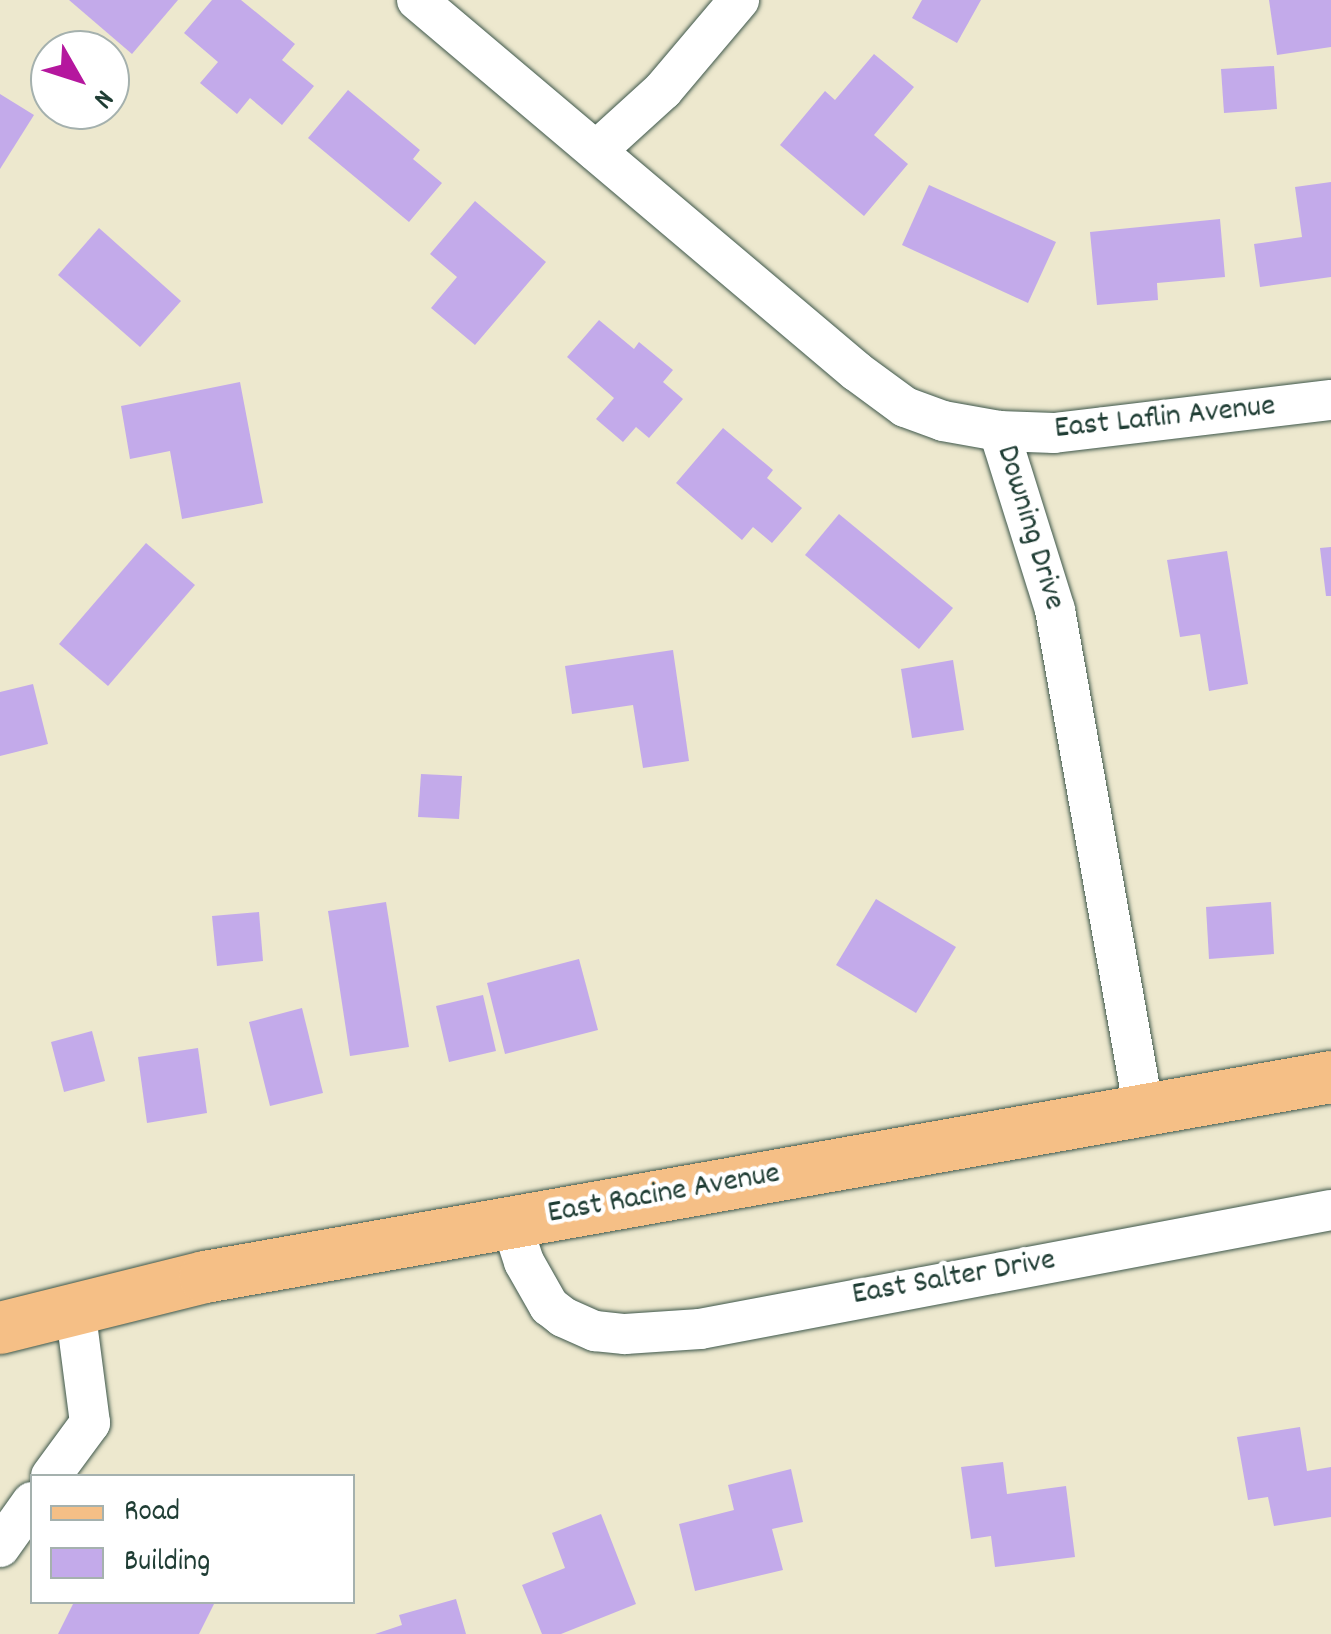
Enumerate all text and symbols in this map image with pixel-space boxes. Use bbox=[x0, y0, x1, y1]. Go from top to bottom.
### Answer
north arrow bbox=[30, 30, 130, 130]
text: N bbox=[82, 80, 122, 116]
street label: East Laflin Avenue bbox=[1053, 388, 1277, 450]
street label: Downing Drive bbox=[986, 441, 1072, 615]
street label: East Racine Avenue bbox=[545, 1156, 783, 1234]
street label: East Salter Drive bbox=[849, 1242, 1059, 1316]
legend bbox=[30, 1474, 355, 1604]
text: Road bbox=[124, 1492, 180, 1535]
text: Building bbox=[124, 1542, 210, 1585]

